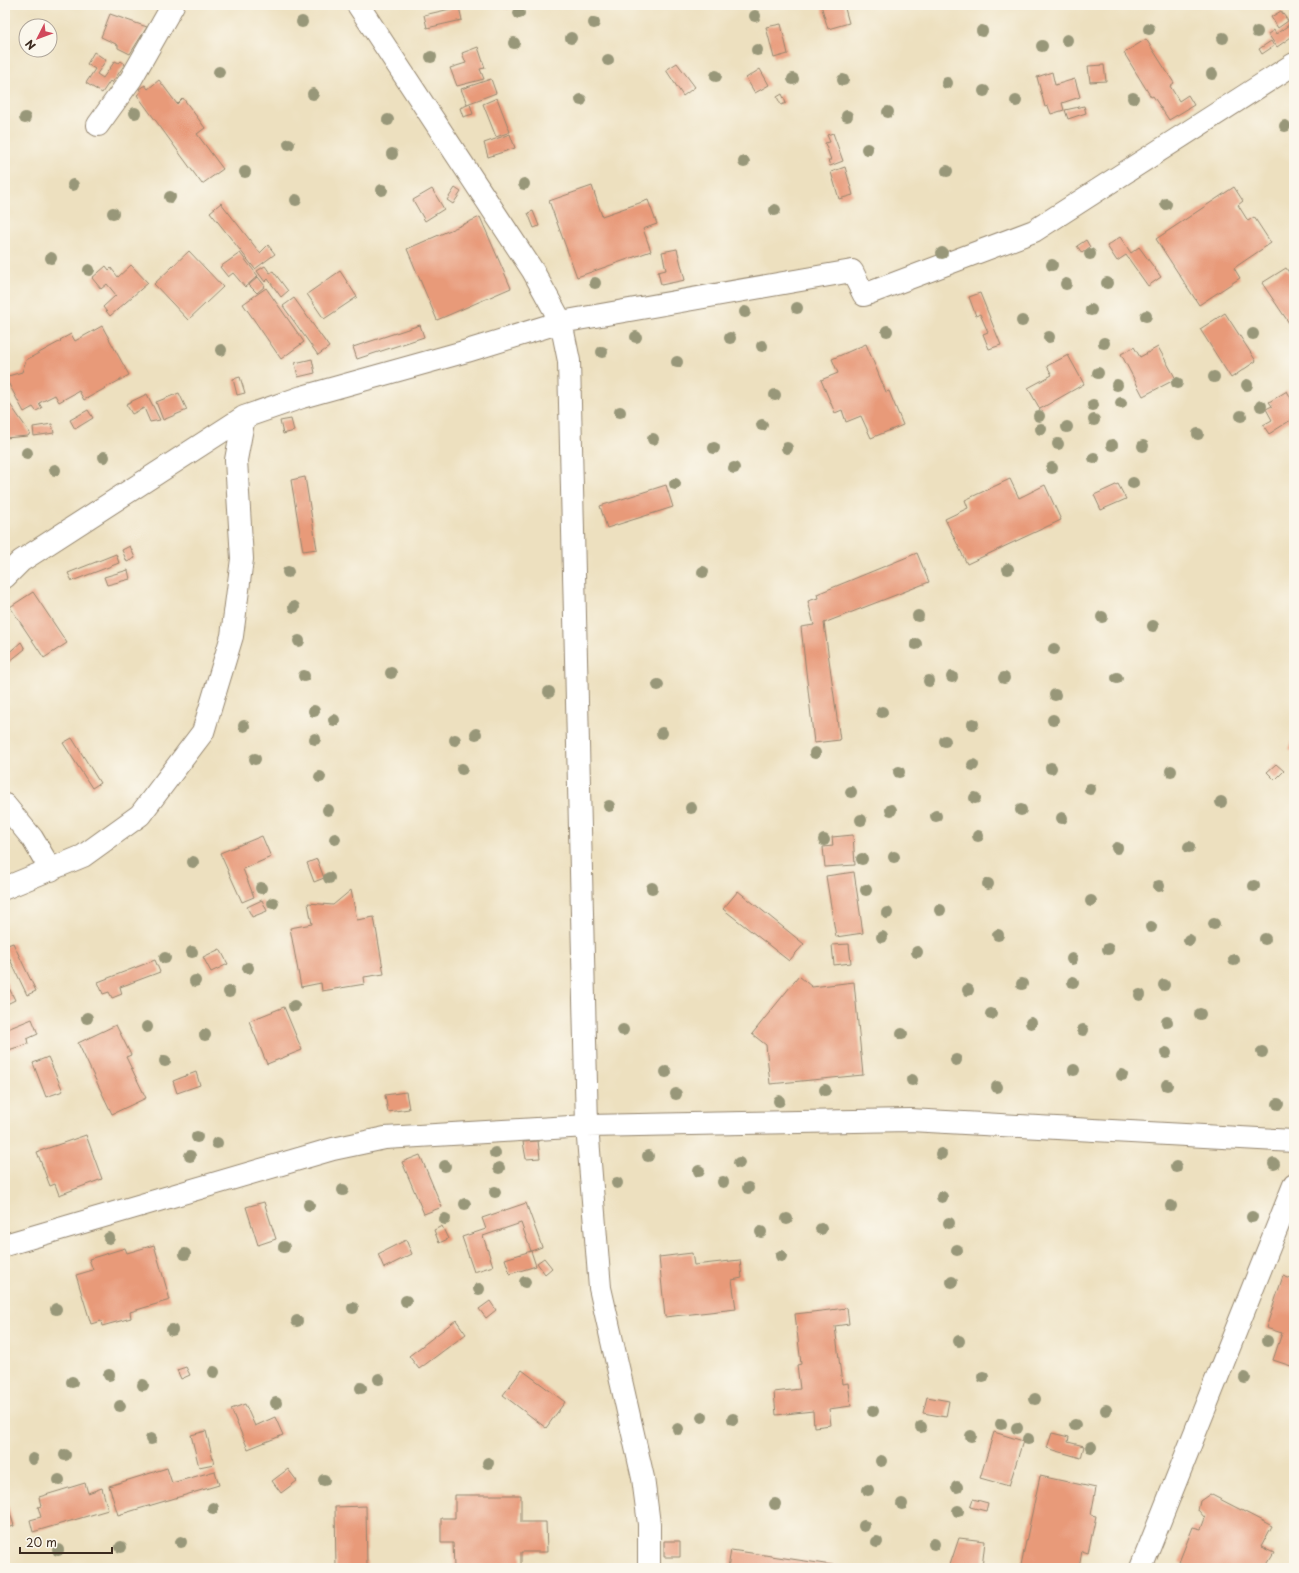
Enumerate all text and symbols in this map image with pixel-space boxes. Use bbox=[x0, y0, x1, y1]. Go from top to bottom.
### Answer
north arrow bbox=[18, 18, 58, 58]
text: N bbox=[21, 36, 39, 54]
scale bar bbox=[20, 1529, 112, 1555]
text: 20 m bbox=[26, 1533, 57, 1551]

